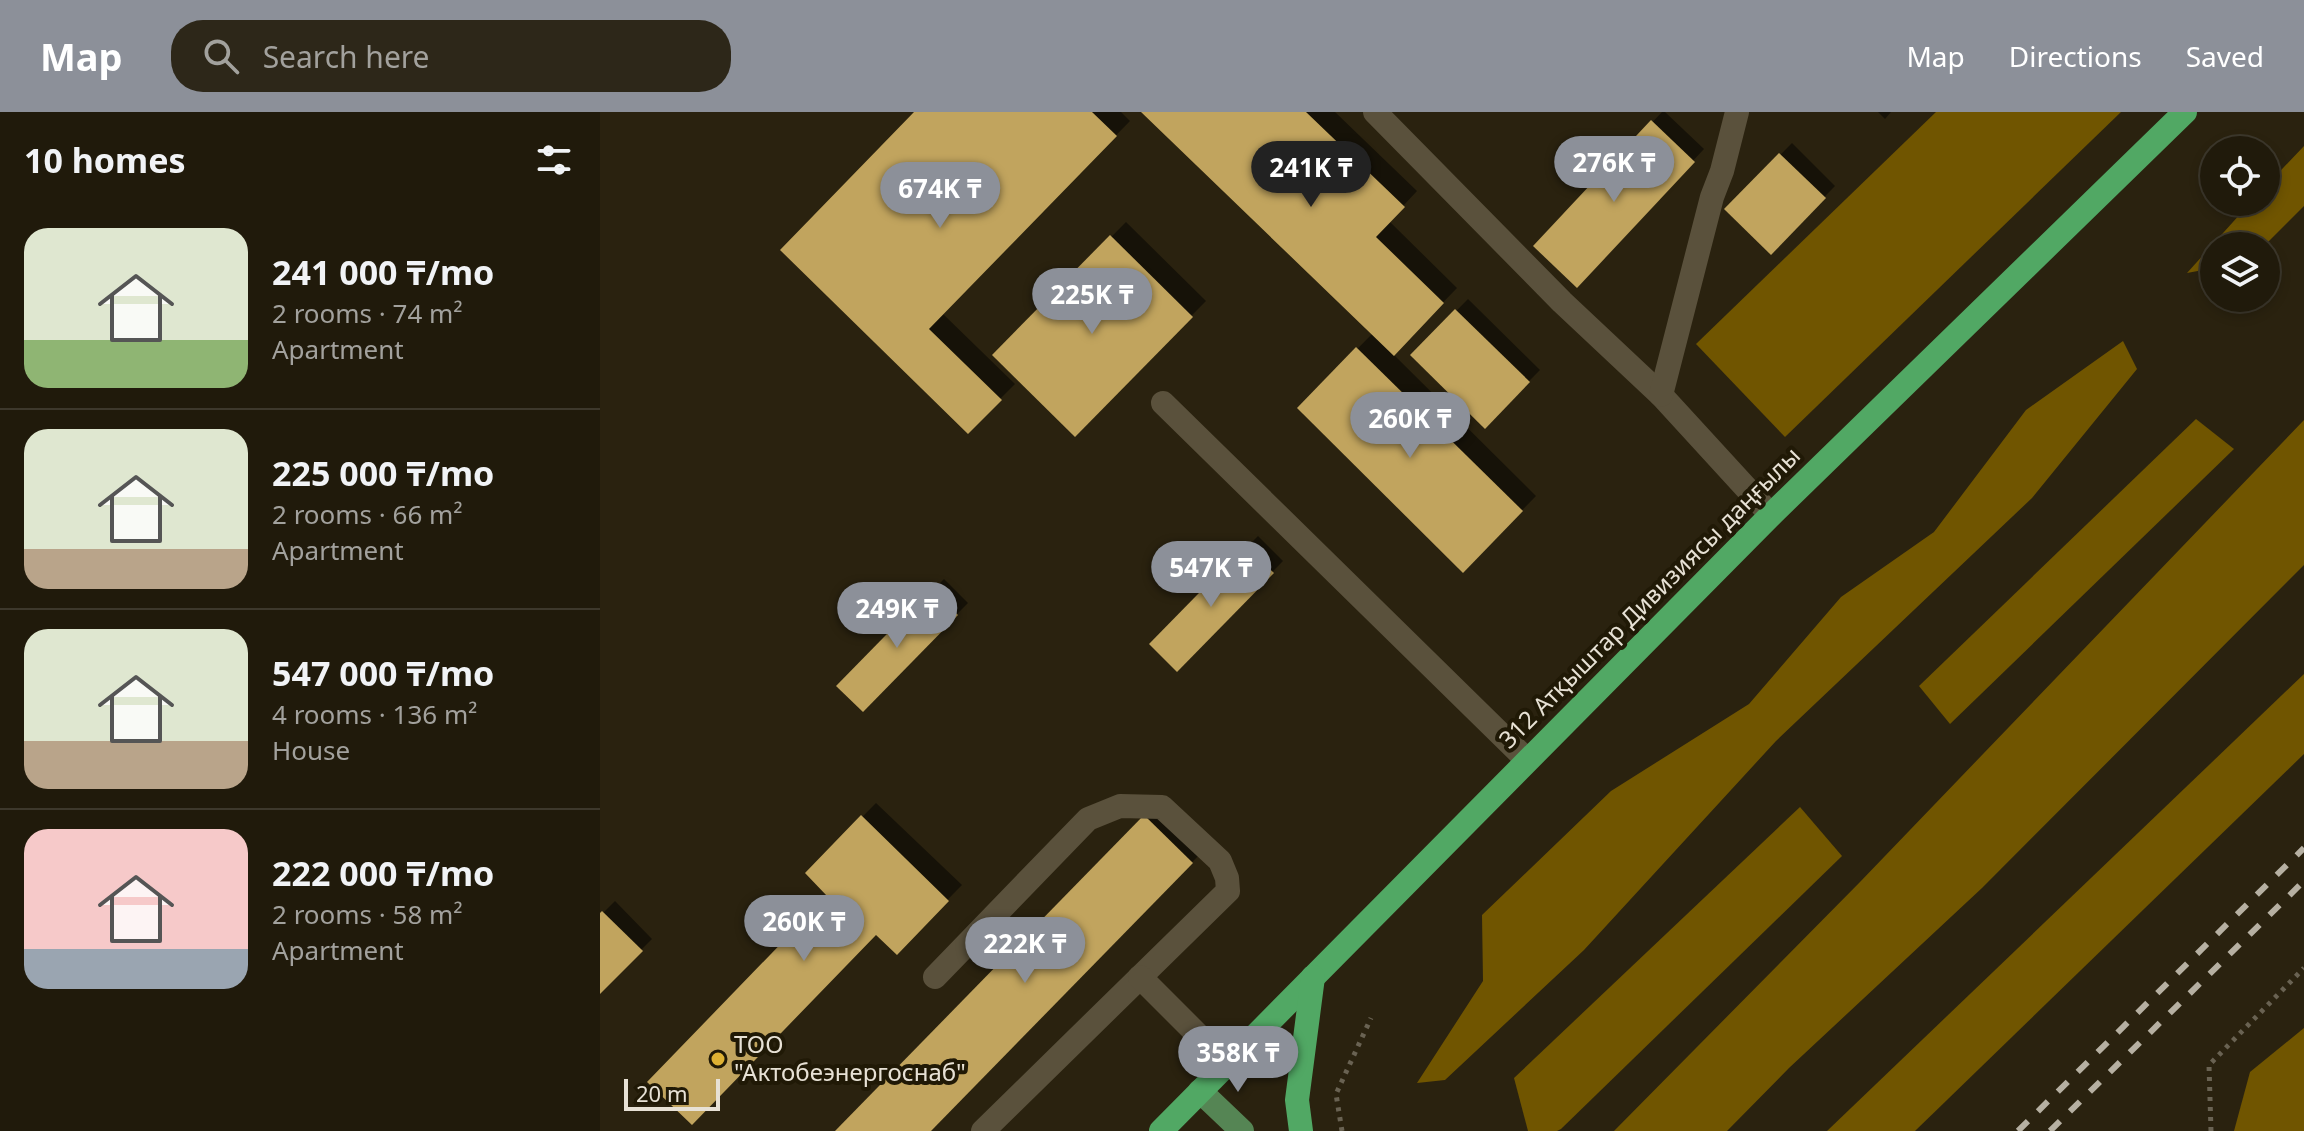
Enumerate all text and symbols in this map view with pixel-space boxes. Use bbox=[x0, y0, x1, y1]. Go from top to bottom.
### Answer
search box bbox=[171, 20, 731, 92]
text: Map bbox=[40, 30, 123, 82]
icon: search bbox=[199, 34, 243, 78]
text: Search here bbox=[263, 36, 430, 77]
text: Map bbox=[1906, 37, 1965, 75]
text: Directions bbox=[2009, 37, 2142, 75]
text: Saved bbox=[2186, 37, 2264, 75]
pin: 276K ₸ bbox=[1549, 136, 1679, 204]
map controls bbox=[2200, 136, 2280, 312]
button: locate bbox=[2200, 136, 2280, 216]
text: 10 homes bbox=[24, 137, 186, 183]
icon: filters bbox=[532, 138, 576, 182]
pin: 241K ₸ bbox=[1246, 141, 1376, 209]
text: 276K ₸ bbox=[1572, 144, 1656, 180]
text: 241K ₸ bbox=[1269, 149, 1353, 185]
pin: 674K ₸ bbox=[875, 162, 1005, 230]
text: 674K ₸ bbox=[898, 170, 982, 206]
button: layers bbox=[2200, 232, 2280, 312]
text: 241 000 ₸/mo bbox=[272, 249, 494, 295]
icon: home bbox=[88, 260, 184, 356]
pin: 225K ₸ bbox=[1027, 268, 1157, 336]
text: 225K ₸ bbox=[1050, 276, 1134, 312]
text: 2 rooms · 74 m² bbox=[272, 295, 462, 331]
text: Apartment bbox=[272, 331, 404, 367]
pin: 260K ₸ bbox=[1345, 392, 1475, 460]
text: 260K ₸ bbox=[1368, 400, 1452, 436]
street label: 312 Атқыштар Дивизиясы даңғылы bbox=[1491, 439, 1807, 755]
text: 225 000 ₸/mo bbox=[272, 450, 494, 496]
icon: home bbox=[88, 461, 184, 557]
text: 2 rooms · 66 m² bbox=[272, 496, 462, 532]
text: Apartment bbox=[272, 532, 404, 568]
pin: 547K ₸ bbox=[1146, 541, 1276, 609]
text: 547K ₸ bbox=[1169, 549, 1253, 585]
pin: 249K ₸ bbox=[832, 582, 962, 650]
text: 249K ₸ bbox=[855, 590, 939, 626]
text: 547 000 ₸/mo bbox=[272, 650, 494, 696]
icon: home bbox=[88, 661, 184, 757]
text: 4 rooms · 136 m² bbox=[272, 696, 477, 732]
text: House bbox=[272, 732, 350, 768]
text: 222 000 ₸/mo bbox=[272, 850, 494, 896]
icon: home bbox=[88, 861, 184, 957]
pin: 260K ₸ bbox=[739, 895, 869, 963]
text: 2 rooms · 58 m² bbox=[272, 896, 462, 932]
text: 260K ₸ bbox=[762, 903, 846, 939]
pin: 222K ₸ bbox=[960, 917, 1090, 985]
text: 222K ₸ bbox=[983, 925, 1067, 961]
text: Apartment bbox=[272, 932, 404, 968]
pin: 358K ₸ bbox=[1173, 1026, 1303, 1094]
place label: ТОО "Актобеэнергоснаб" bbox=[734, 1027, 966, 1088]
text: 358K ₸ bbox=[1196, 1034, 1280, 1070]
marker: ТОО "Актобеэнергоснаб" bbox=[709, 1050, 727, 1068]
scale bar bbox=[624, 1075, 720, 1111]
text: 20 m bbox=[636, 1078, 687, 1108]

